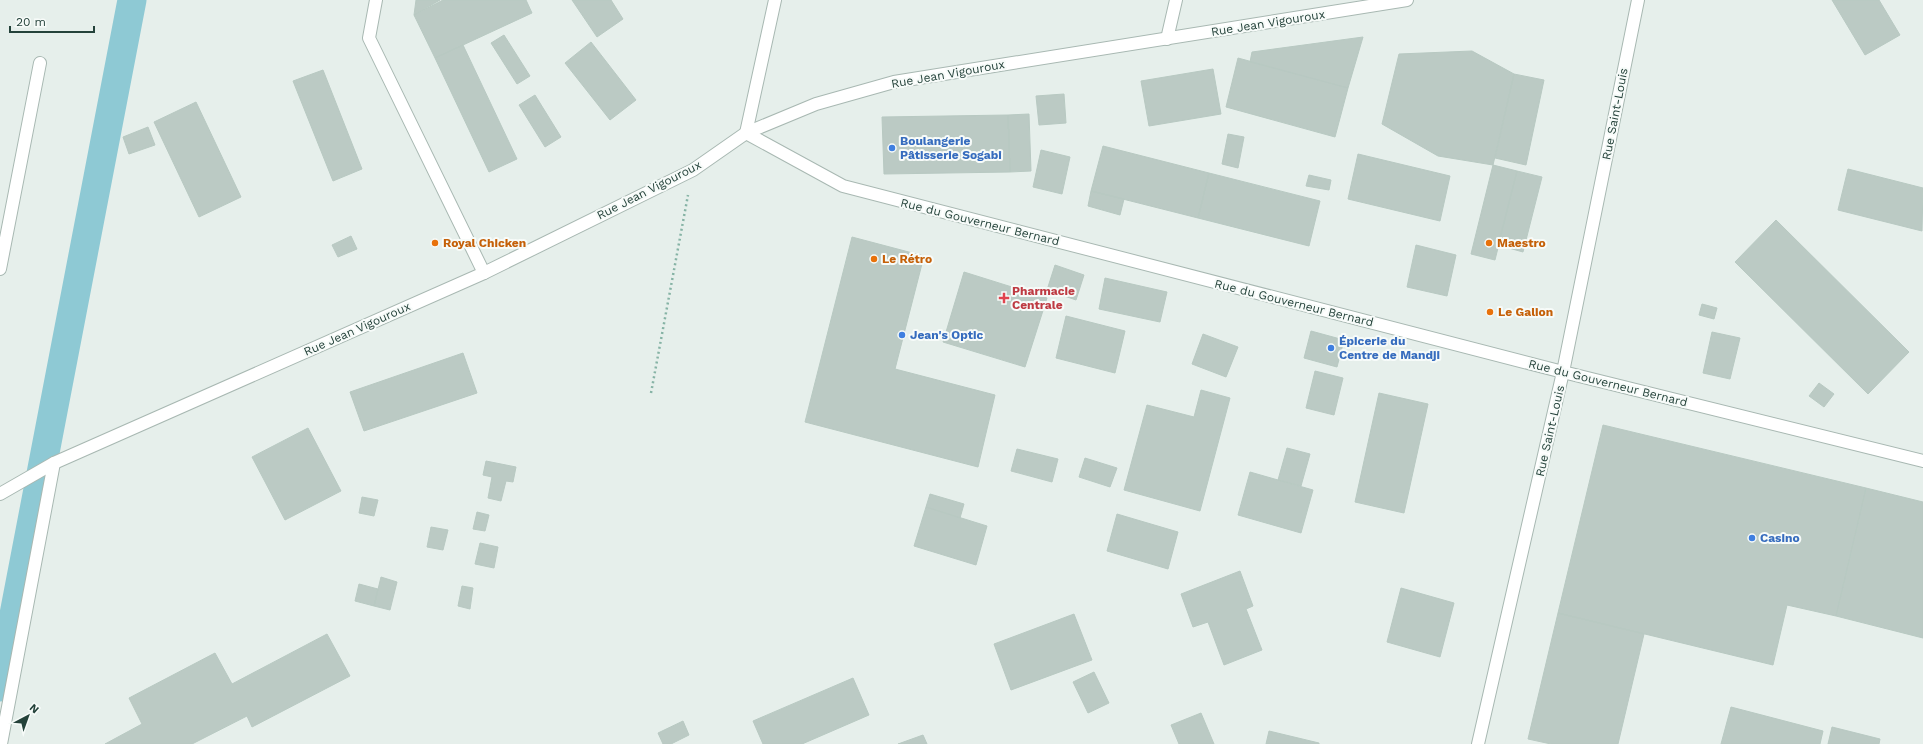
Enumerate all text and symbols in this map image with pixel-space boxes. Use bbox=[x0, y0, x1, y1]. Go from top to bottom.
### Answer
street label: Rue Jean Vigouroux bbox=[1210, 7, 1326, 39]
scale bar bbox=[10, 8, 94, 34]
text: 20 m bbox=[16, 15, 46, 29]
street label: Rue Jean Vigouroux bbox=[890, 57, 1006, 91]
street label: Rue Saint-Louis bbox=[1599, 67, 1631, 161]
place label: Boulangerie Pâtisserie Sogabi bbox=[900, 134, 1002, 162]
marker: Boulangerie Pâtisserie Sogabi bbox=[887, 143, 897, 153]
street label: Rue Jean Vigouroux bbox=[595, 158, 703, 222]
street label: Rue du Gouverneur Bernard bbox=[899, 195, 1061, 249]
place label: Royal Chicken bbox=[443, 236, 526, 250]
place label: Maestro bbox=[1497, 236, 1546, 250]
marker: Royal Chicken bbox=[430, 238, 440, 248]
marker: Maestro bbox=[1484, 238, 1494, 248]
place label: Le Rétro bbox=[882, 252, 932, 266]
marker: Le Rétro bbox=[869, 254, 879, 264]
street label: Rue du Gouverneur Bernard bbox=[1213, 276, 1375, 330]
place label: Pharmacie Centrale bbox=[1012, 284, 1075, 312]
marker: Pharmacie Centrale bbox=[999, 293, 1009, 303]
street label: Rue Jean Vigouroux bbox=[302, 299, 412, 359]
place label: Le Galion bbox=[1498, 305, 1553, 319]
marker: Le Galion bbox=[1485, 307, 1495, 317]
place label: Jean's Optic bbox=[910, 328, 983, 342]
marker: Jean's Optic bbox=[897, 330, 907, 340]
place label: Épicerie du Centre de Mandji bbox=[1339, 334, 1440, 362]
marker: Épicerie du Centre de Mandji bbox=[1326, 343, 1336, 353]
street label: Rue du Gouverneur Bernard bbox=[1527, 356, 1689, 410]
street label: Rue Saint-Louis bbox=[1533, 384, 1567, 478]
place label: Casino bbox=[1760, 531, 1800, 545]
marker: Casino bbox=[1747, 533, 1757, 543]
north arrow bbox=[8, 696, 48, 736]
text: N bbox=[27, 701, 42, 716]

